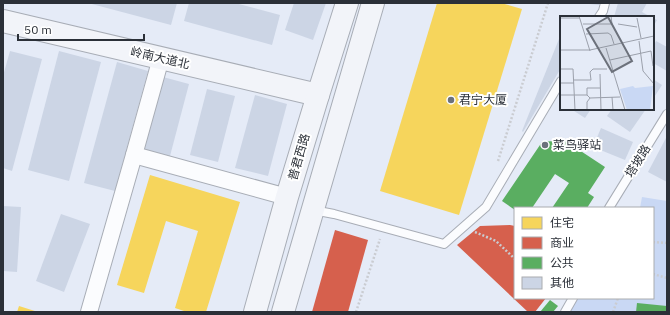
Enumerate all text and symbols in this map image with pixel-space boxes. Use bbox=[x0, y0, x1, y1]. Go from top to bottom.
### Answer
scale bar bbox=[18, 16, 144, 42]
inset map bbox=[560, 16, 654, 110]
text: 50 m bbox=[24, 22, 52, 37]
street label: 岭南大道北 bbox=[129, 43, 191, 72]
place label: 君宁大厦 bbox=[459, 92, 507, 107]
marker: 君宁大厦 bbox=[446, 95, 456, 105]
street label: 普君西路 bbox=[285, 132, 312, 182]
place label: 菜鸟驿站 bbox=[553, 137, 601, 152]
marker: 菜鸟驿站 bbox=[540, 140, 550, 150]
street label: 塔坡路 bbox=[622, 141, 653, 180]
legend bbox=[514, 207, 654, 299]
text: 住宅 bbox=[550, 215, 574, 230]
text: 商业 bbox=[550, 235, 574, 250]
text: 公共 bbox=[550, 255, 574, 270]
text: 其他 bbox=[550, 275, 574, 290]

